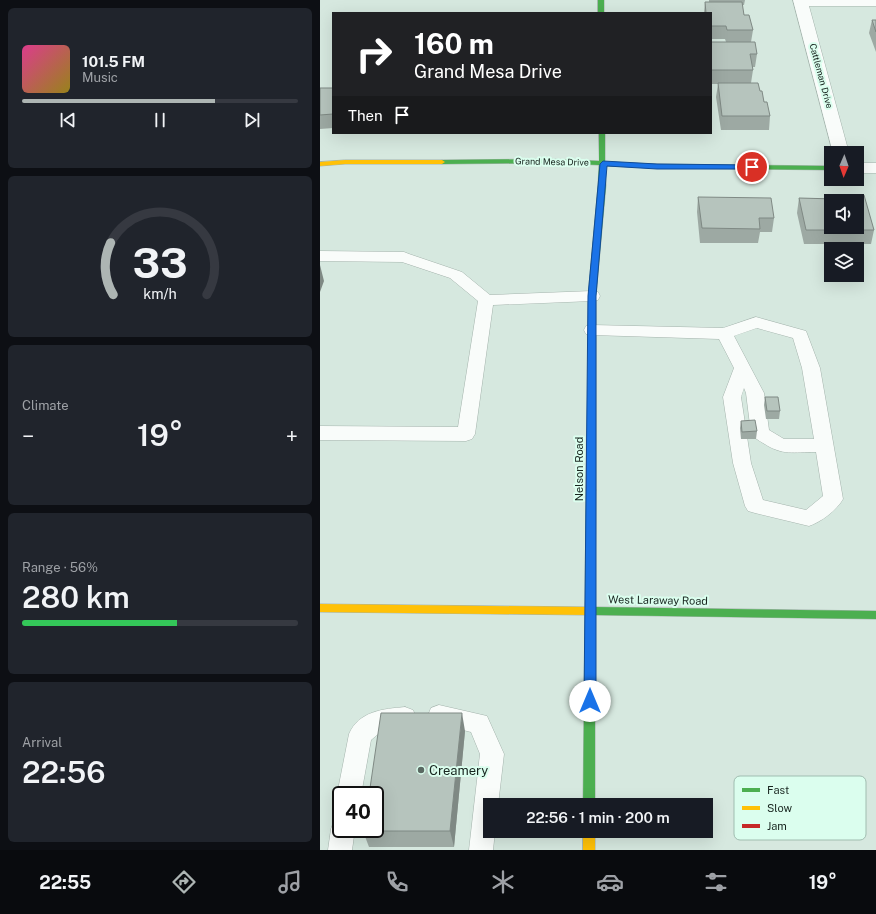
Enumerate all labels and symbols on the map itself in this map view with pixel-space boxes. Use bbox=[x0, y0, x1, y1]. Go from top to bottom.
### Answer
street label: Cattleman Drive bbox=[808, 42, 835, 110]
north arrow bbox=[824, 146, 864, 186]
pin bbox=[735, 150, 769, 184]
street label: Grand Mesa Drive bbox=[515, 155, 589, 168]
street label: Nelson Road bbox=[573, 437, 585, 501]
street label: West Laraway Road bbox=[608, 593, 708, 607]
position arrow bbox=[569, 680, 611, 722]
place label: Creamery bbox=[429, 763, 488, 778]
marker: Creamery bbox=[416, 765, 426, 775]
legend bbox=[734, 776, 866, 840]
text: Fast bbox=[767, 784, 789, 796]
speed limit sign: 40 bbox=[332, 786, 384, 838]
text: Slow bbox=[767, 802, 793, 814]
text: Jam bbox=[767, 820, 787, 832]

